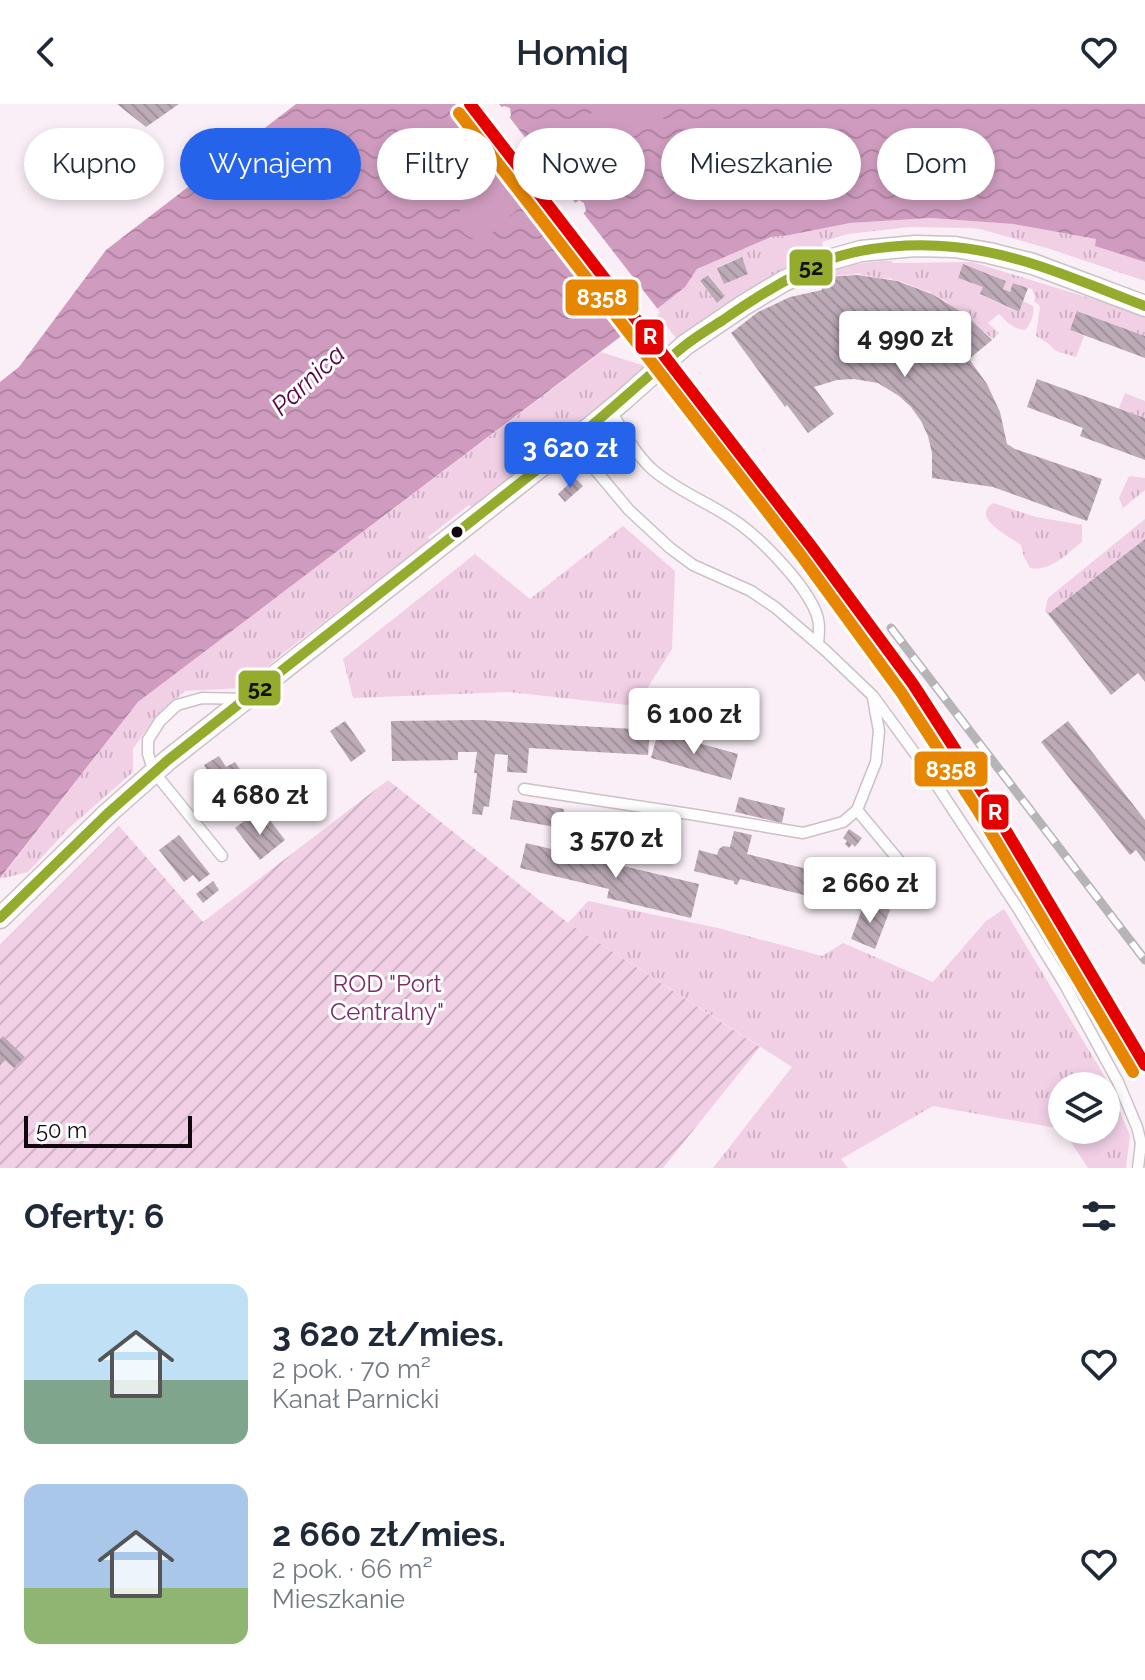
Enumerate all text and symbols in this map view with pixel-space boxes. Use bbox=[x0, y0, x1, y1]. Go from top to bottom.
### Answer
icon: back bbox=[24, 30, 68, 74]
icon: heart bbox=[1077, 30, 1121, 74]
text: Homiq bbox=[516, 31, 629, 73]
chip: Kupno bbox=[24, 128, 164, 200]
chip: Wynajem bbox=[180, 128, 361, 200]
chip: Filtry bbox=[377, 128, 497, 200]
chip: Nowe bbox=[513, 128, 645, 200]
chip: Mieszkanie bbox=[661, 128, 861, 200]
chip: Dom bbox=[877, 128, 995, 200]
line badge: 52 bbox=[788, 248, 834, 287]
text: 52 bbox=[799, 254, 823, 280]
line badge: 8358 bbox=[564, 278, 640, 317]
text: 8358 bbox=[576, 284, 628, 310]
pin: 4 990 zł bbox=[822, 311, 988, 379]
line badge: R bbox=[634, 318, 665, 356]
text: 4 990 zł bbox=[857, 322, 953, 352]
text: R bbox=[643, 323, 658, 349]
water label: Parnica bbox=[265, 339, 351, 421]
pin: 3 620 zł bbox=[487, 422, 653, 490]
text: 3 620 zł bbox=[522, 433, 618, 463]
unlabelled marker bbox=[449, 524, 465, 540]
line badge: 52 bbox=[237, 669, 282, 707]
text: 52 bbox=[248, 675, 272, 701]
pin: 6 100 zł bbox=[611, 688, 777, 756]
text: 6 100 zł bbox=[647, 699, 741, 729]
line badge: 8358 bbox=[913, 750, 989, 788]
text: 8358 bbox=[925, 756, 977, 782]
pin: 4 680 zł bbox=[177, 769, 343, 837]
text: 4 680 zł bbox=[212, 780, 308, 810]
line badge: R bbox=[980, 793, 1010, 831]
text: R bbox=[988, 799, 1003, 825]
pin: 3 570 zł bbox=[533, 812, 699, 880]
text: 3 570 zł bbox=[569, 823, 663, 853]
pin: 2 660 zł bbox=[787, 857, 953, 925]
text: 2 660 zł bbox=[822, 868, 918, 898]
park label: ROD "Port Centralny" bbox=[330, 969, 444, 1026]
map controls bbox=[1048, 1072, 1120, 1144]
button: layers bbox=[1048, 1072, 1120, 1144]
scale bar bbox=[24, 1112, 192, 1148]
text: 50 m bbox=[36, 1117, 87, 1143]
icon: filters bbox=[1077, 1194, 1121, 1238]
text: Oferty: 6 bbox=[24, 1196, 164, 1236]
text: 3 620 zł/mies. bbox=[272, 1314, 504, 1354]
icon: home bbox=[88, 1316, 184, 1412]
icon: heart bbox=[1077, 1342, 1121, 1386]
text: 2 pok. · 70 m² bbox=[272, 1354, 431, 1384]
text: Kanał Parnicki bbox=[272, 1384, 440, 1414]
text: 2 660 zł/mies. bbox=[272, 1514, 506, 1554]
icon: home bbox=[88, 1516, 184, 1612]
icon: heart bbox=[1077, 1542, 1121, 1586]
text: 2 pok. · 66 m² bbox=[272, 1554, 433, 1584]
text: Mieszkanie bbox=[272, 1584, 405, 1614]

